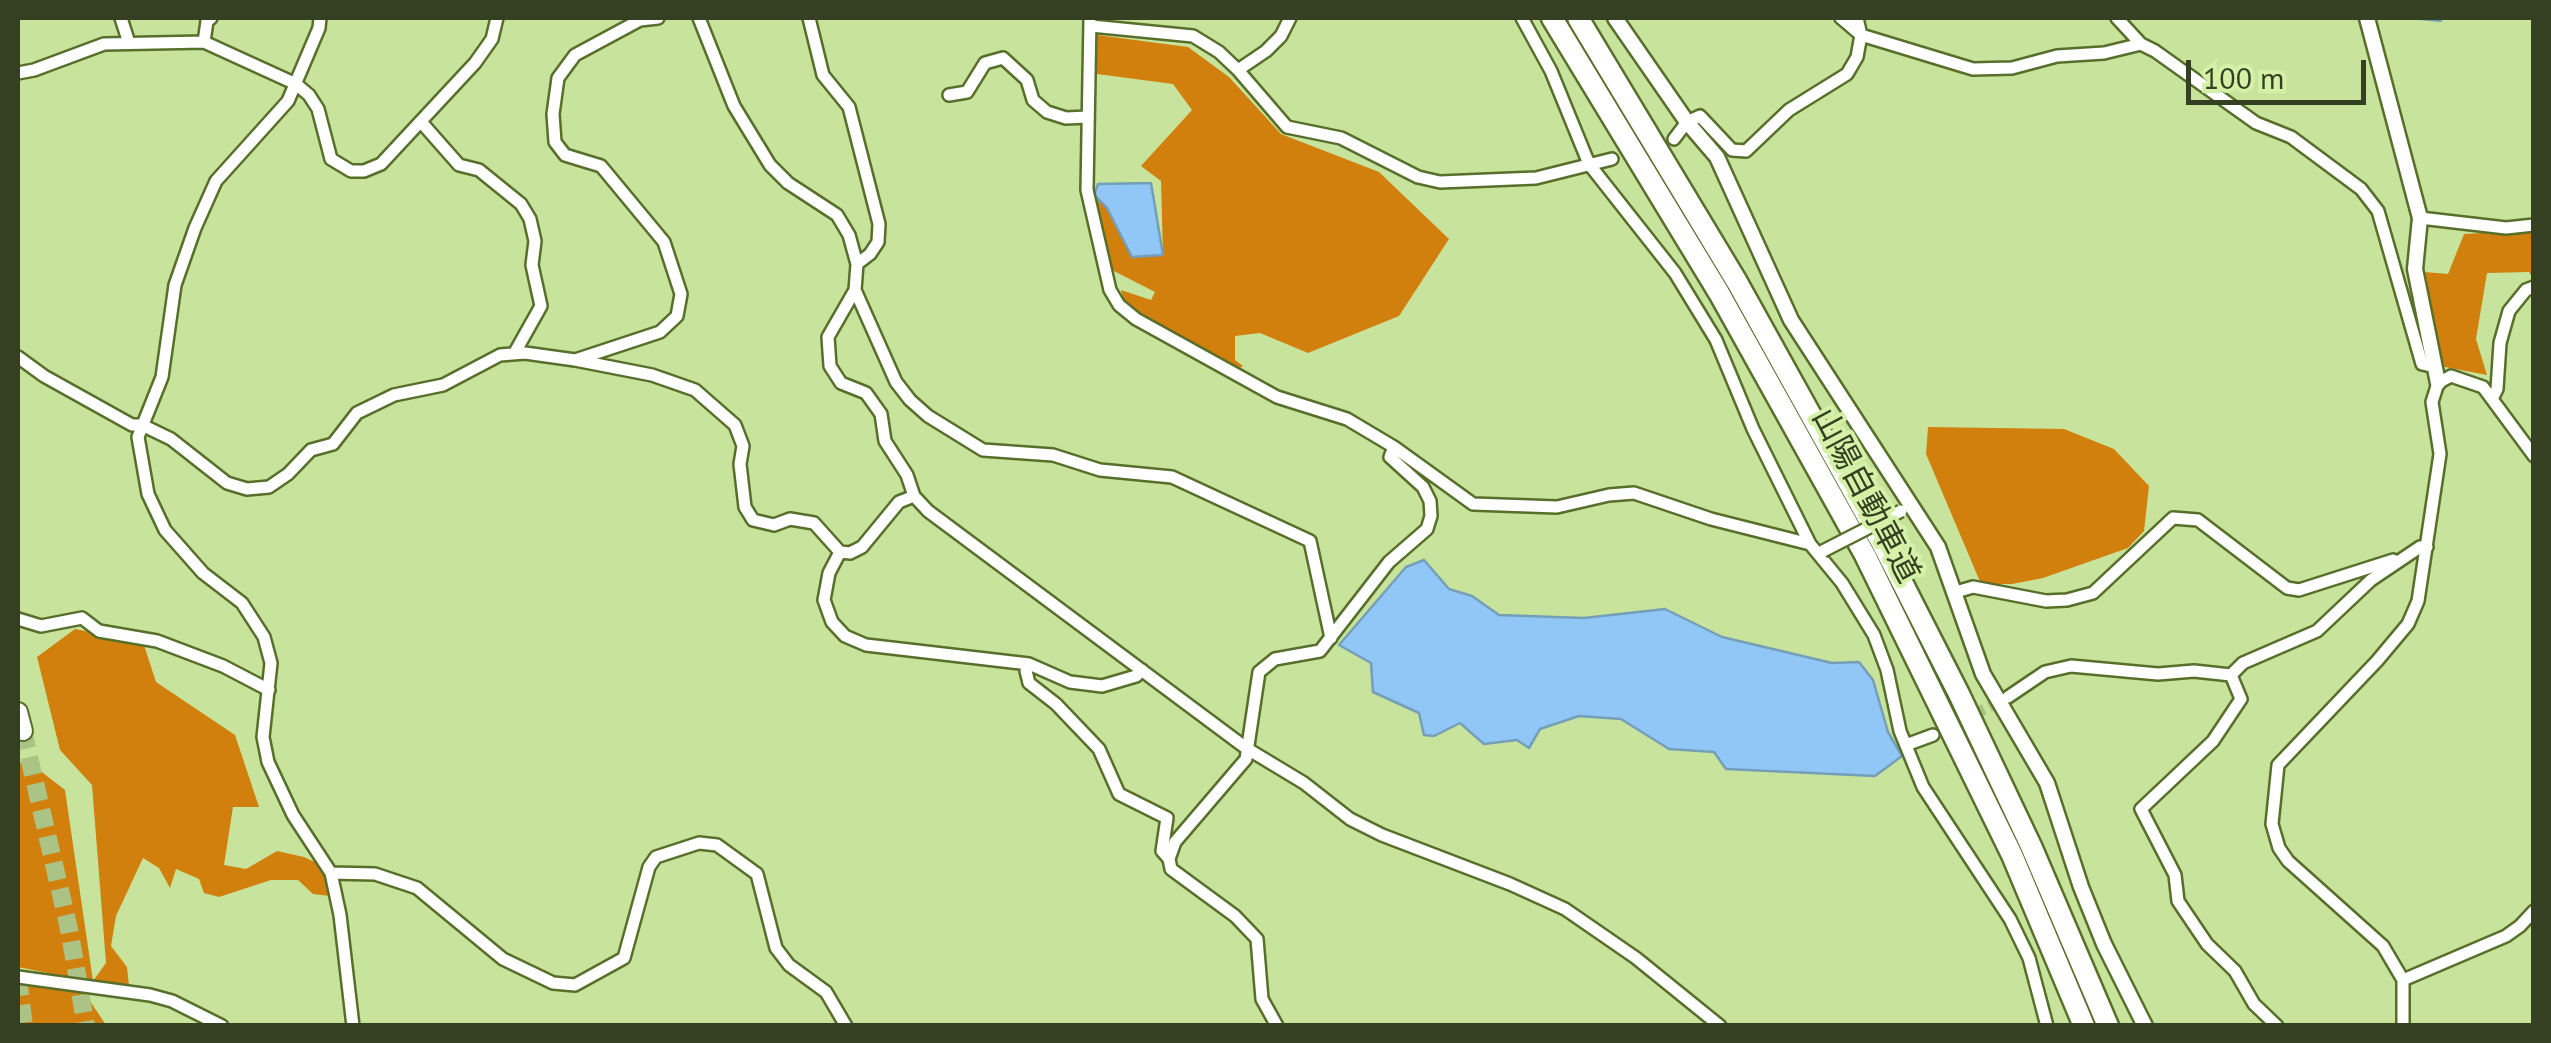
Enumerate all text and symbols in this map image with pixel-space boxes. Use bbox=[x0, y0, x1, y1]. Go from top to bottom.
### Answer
scale bar bbox=[2191, 40, 2371, 102]
text: 100 m bbox=[2203, 58, 2284, 97]
street label: 山陽自動車道 bbox=[1803, 402, 1927, 590]

